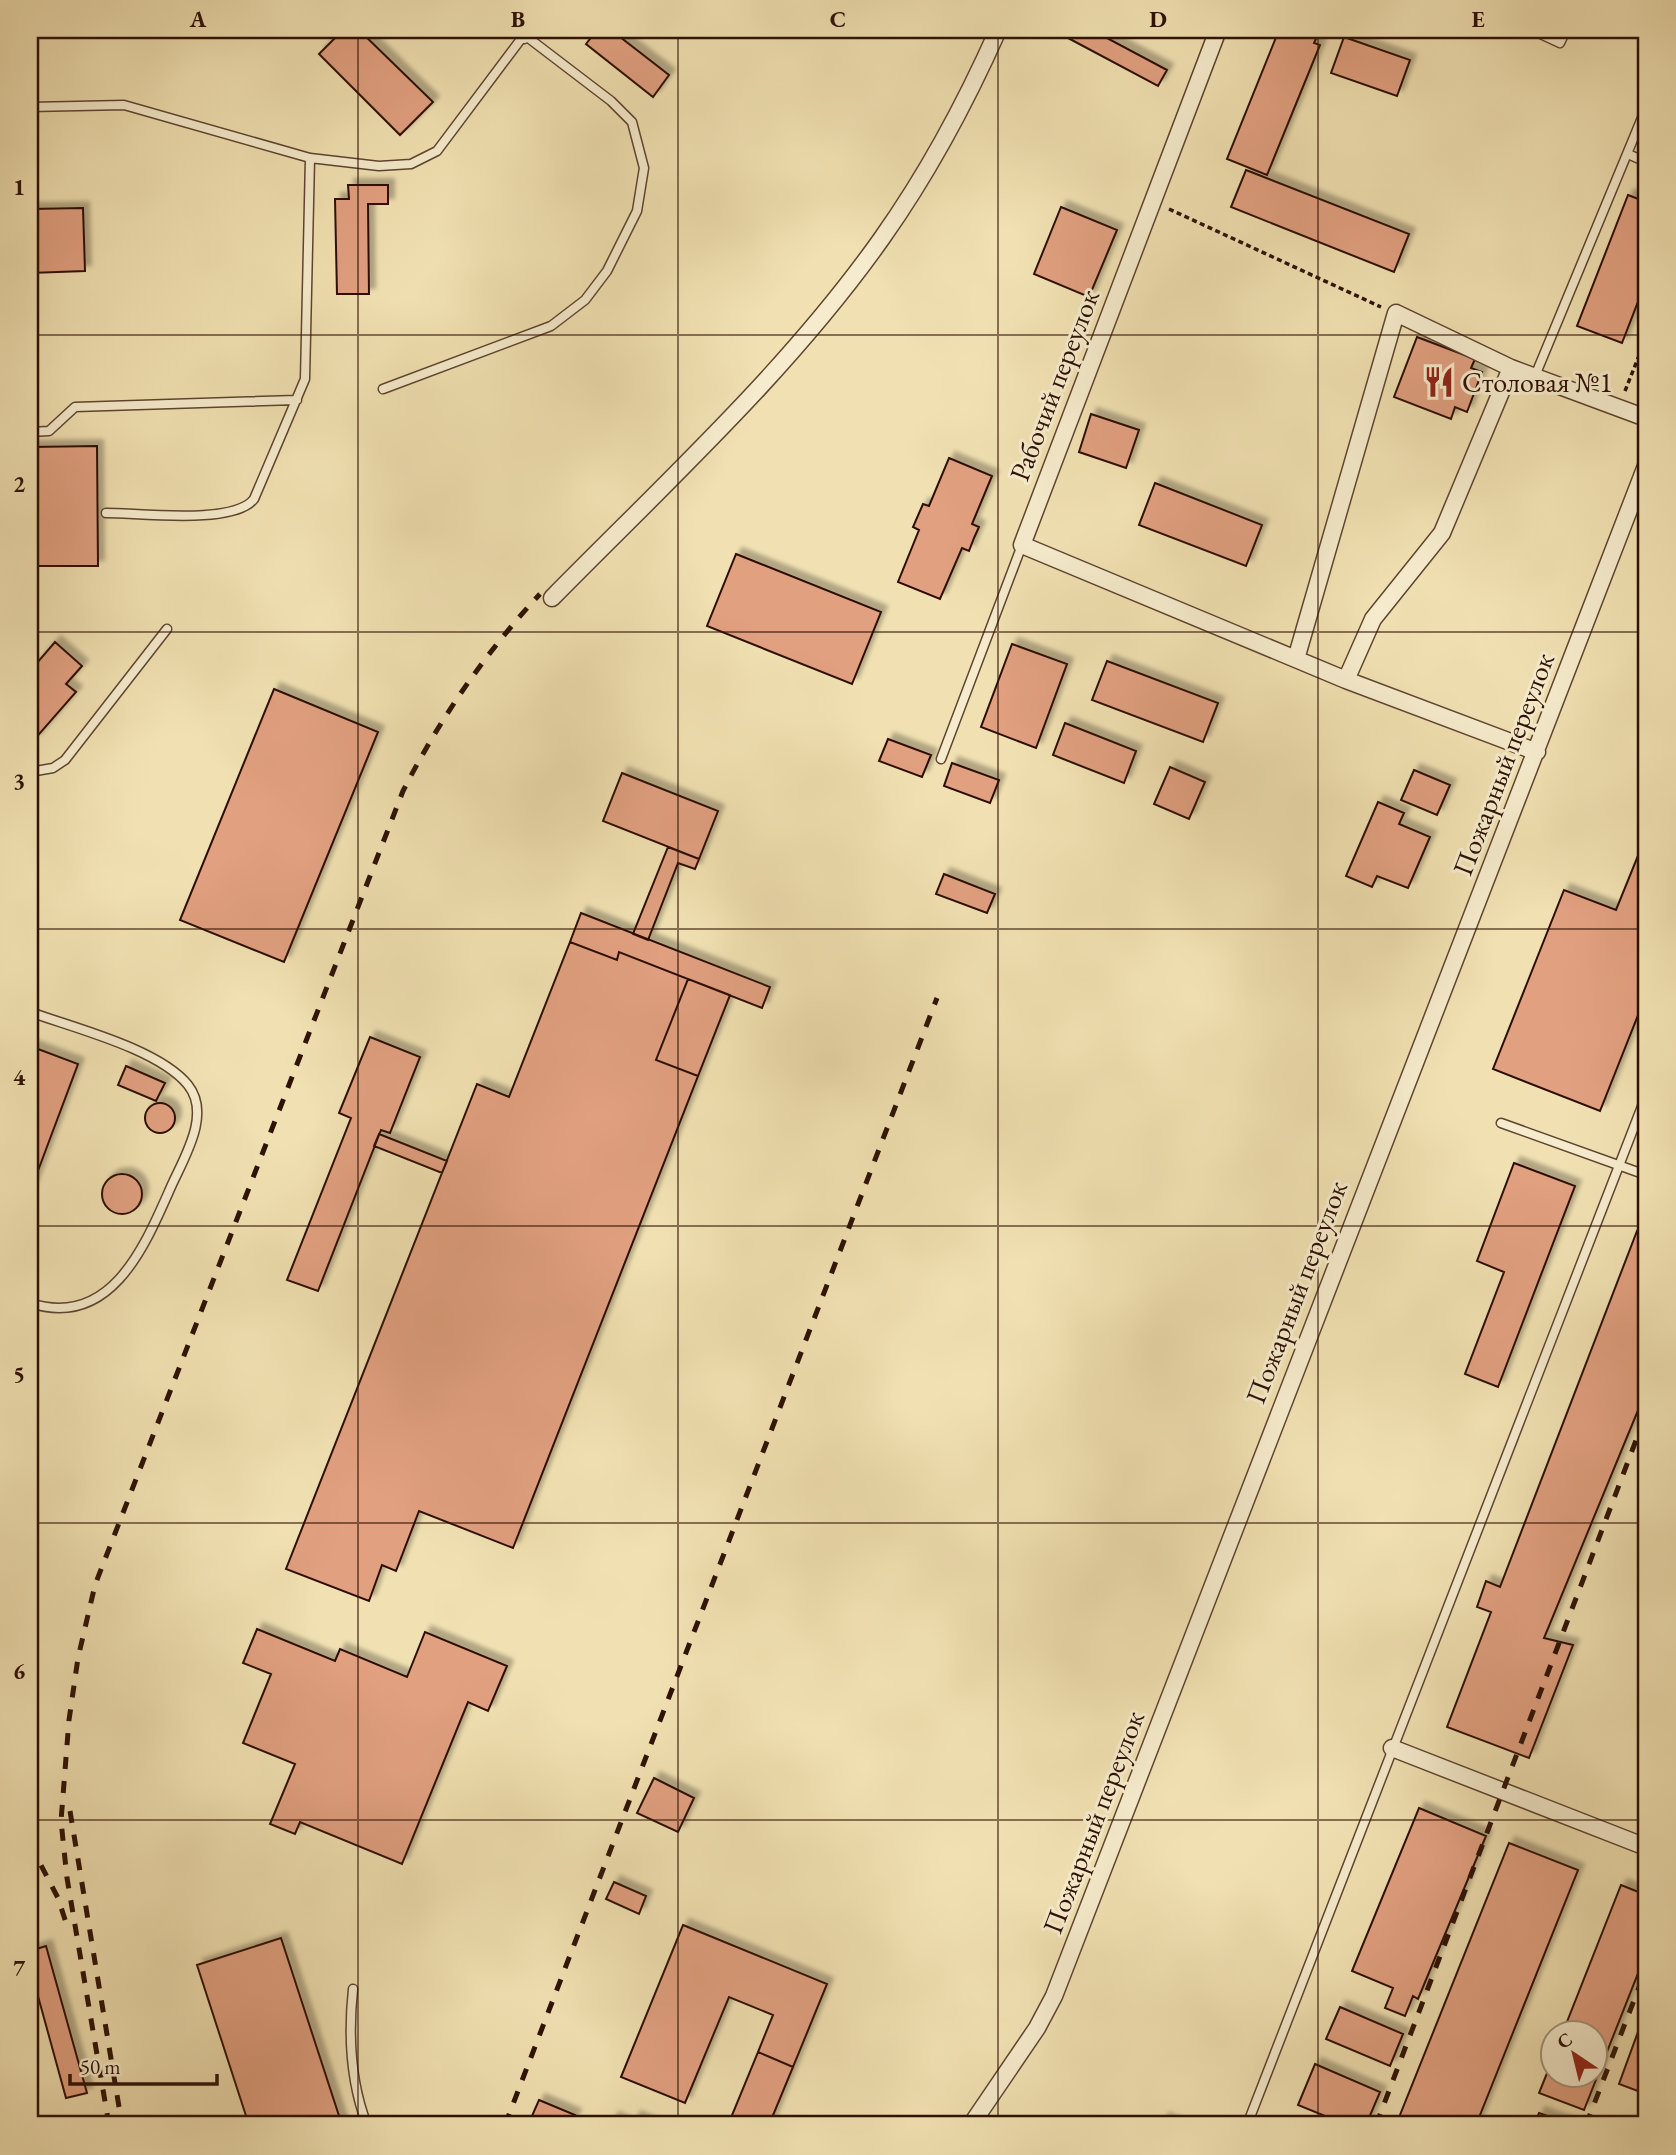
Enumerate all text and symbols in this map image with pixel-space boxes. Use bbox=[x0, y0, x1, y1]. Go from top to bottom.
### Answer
text: A bbox=[189, 4, 207, 34]
text: B bbox=[511, 4, 525, 34]
text: C bbox=[830, 4, 846, 34]
text: D bbox=[1149, 4, 1167, 34]
text: E bbox=[1471, 4, 1485, 34]
text: 1 bbox=[13, 172, 25, 202]
street label: Рабочий переулок bbox=[1001, 284, 1107, 486]
place label: Столовая №1 bbox=[1462, 364, 1613, 400]
restaurant icon: Столовая №1 bbox=[1422, 365, 1456, 399]
text: 2 bbox=[13, 469, 25, 499]
street label: Пожарный переулок bbox=[1444, 647, 1562, 881]
text: 3 bbox=[13, 766, 25, 796]
text: 4 bbox=[13, 1062, 26, 1092]
street label: Пожарный переулок bbox=[1237, 1175, 1355, 1409]
text: 5 bbox=[13, 1359, 25, 1389]
text: 6 bbox=[13, 1656, 25, 1686]
street label: Пожарный переулок bbox=[1034, 1705, 1152, 1939]
text: 7 bbox=[13, 1953, 26, 1983]
north arrow bbox=[1540, 2018, 1610, 2088]
text: С bbox=[1552, 2026, 1577, 2055]
scale bar bbox=[70, 2043, 217, 2087]
text: 50 m bbox=[80, 2053, 121, 2080]

